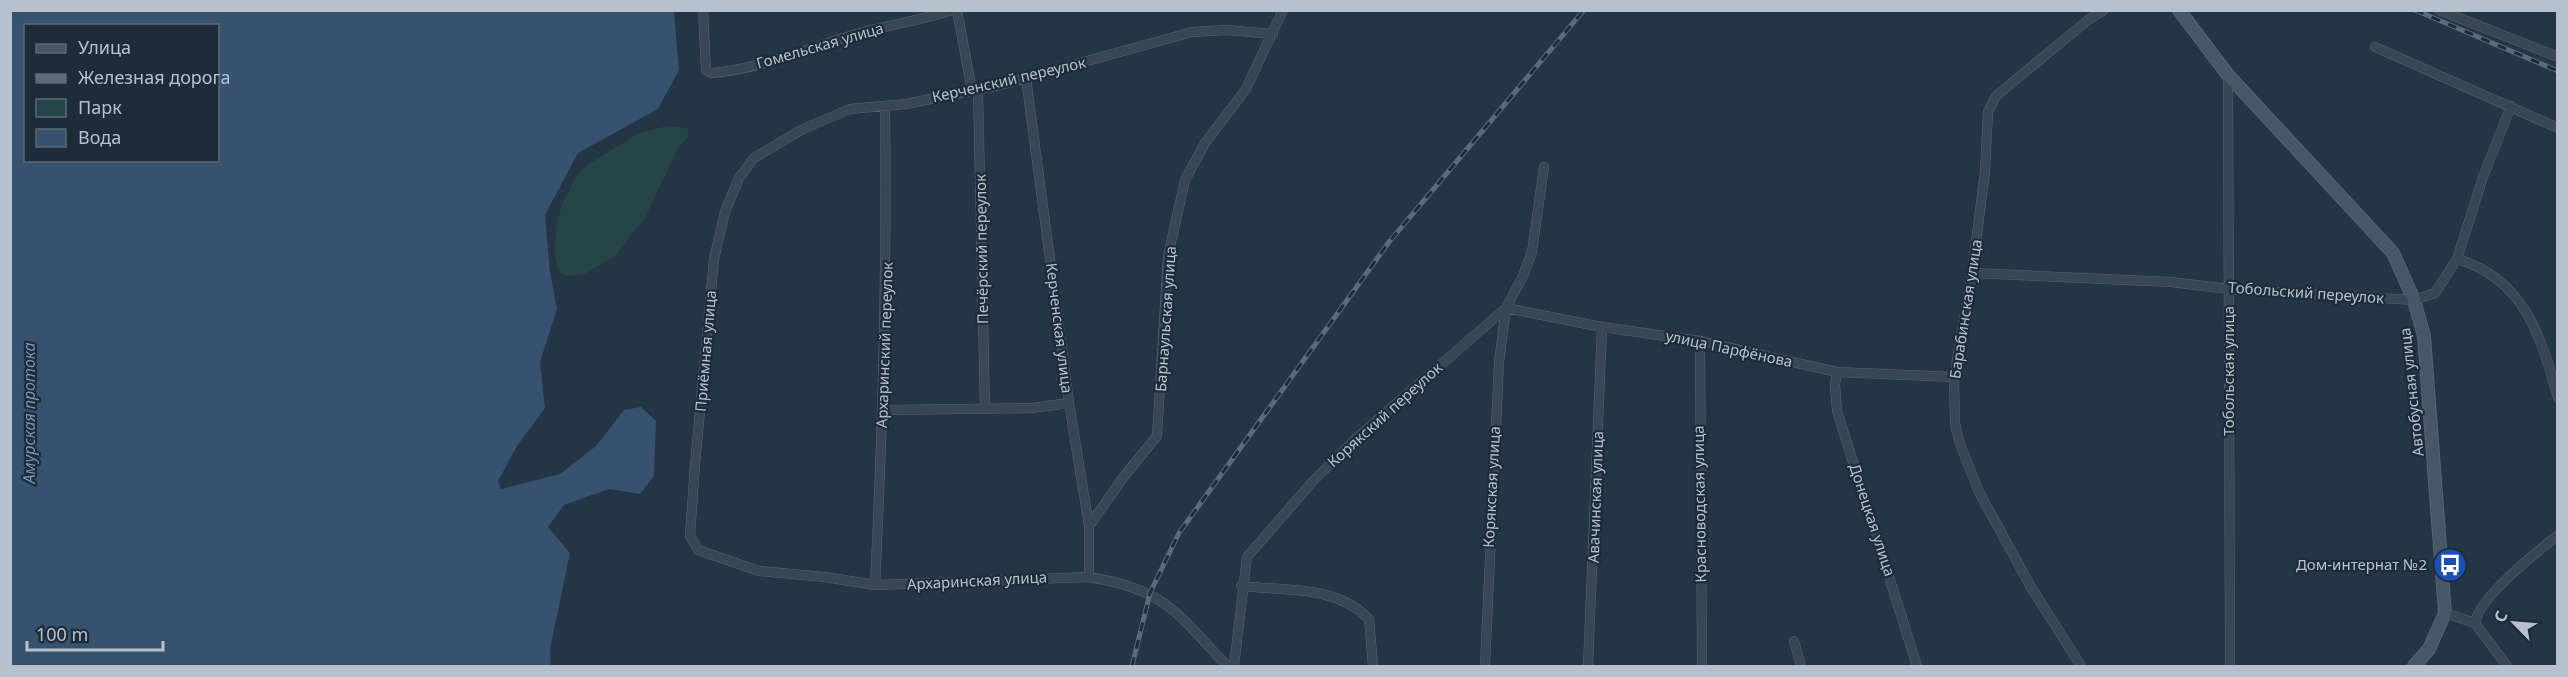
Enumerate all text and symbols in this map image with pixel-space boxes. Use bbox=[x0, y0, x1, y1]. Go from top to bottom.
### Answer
street label: Гомельская улица bbox=[754, 17, 886, 73]
legend bbox=[24, 24, 219, 162]
text: Улица bbox=[78, 35, 131, 59]
street label: Керченский переулок bbox=[930, 52, 1088, 106]
text: Железная дорога bbox=[78, 65, 230, 89]
text: Парк bbox=[78, 95, 122, 119]
text: Вода bbox=[78, 125, 121, 149]
street label: Печёрский переулок bbox=[970, 174, 992, 324]
street label: Барабинская улица bbox=[1944, 238, 1986, 380]
street label: Барнаульская улица bbox=[1150, 245, 1180, 393]
street label: Архаринский переулок bbox=[871, 261, 897, 429]
street label: Керченская улица bbox=[1042, 262, 1078, 394]
street label: Тобольский переулок bbox=[2227, 277, 2385, 307]
street label: Приёмная улица bbox=[690, 289, 720, 412]
street label: Тобольская улица bbox=[2218, 306, 2238, 436]
street label: улица Парфёнова bbox=[1664, 325, 1794, 371]
street label: Автобусная улица bbox=[2394, 327, 2428, 457]
water label: Амурская протока bbox=[18, 342, 40, 485]
street label: Корякский переулок bbox=[1323, 357, 1446, 471]
street label: Красноводская улица bbox=[1688, 425, 1710, 583]
street label: Корякская улица bbox=[1478, 426, 1504, 548]
street label: Авачинская улица bbox=[1583, 431, 1607, 563]
street label: Донецкая улица bbox=[1845, 461, 1901, 579]
bus stop icon: Дом-интернат №2 bbox=[2432, 547, 2468, 583]
place label: Дом-интернат №2 bbox=[2296, 554, 2427, 574]
street label: Архаринская улица bbox=[906, 566, 1047, 594]
north arrow bbox=[2484, 593, 2544, 653]
text: С bbox=[2488, 607, 2513, 626]
scale bar bbox=[27, 614, 164, 652]
text: 100 m bbox=[36, 622, 88, 646]

